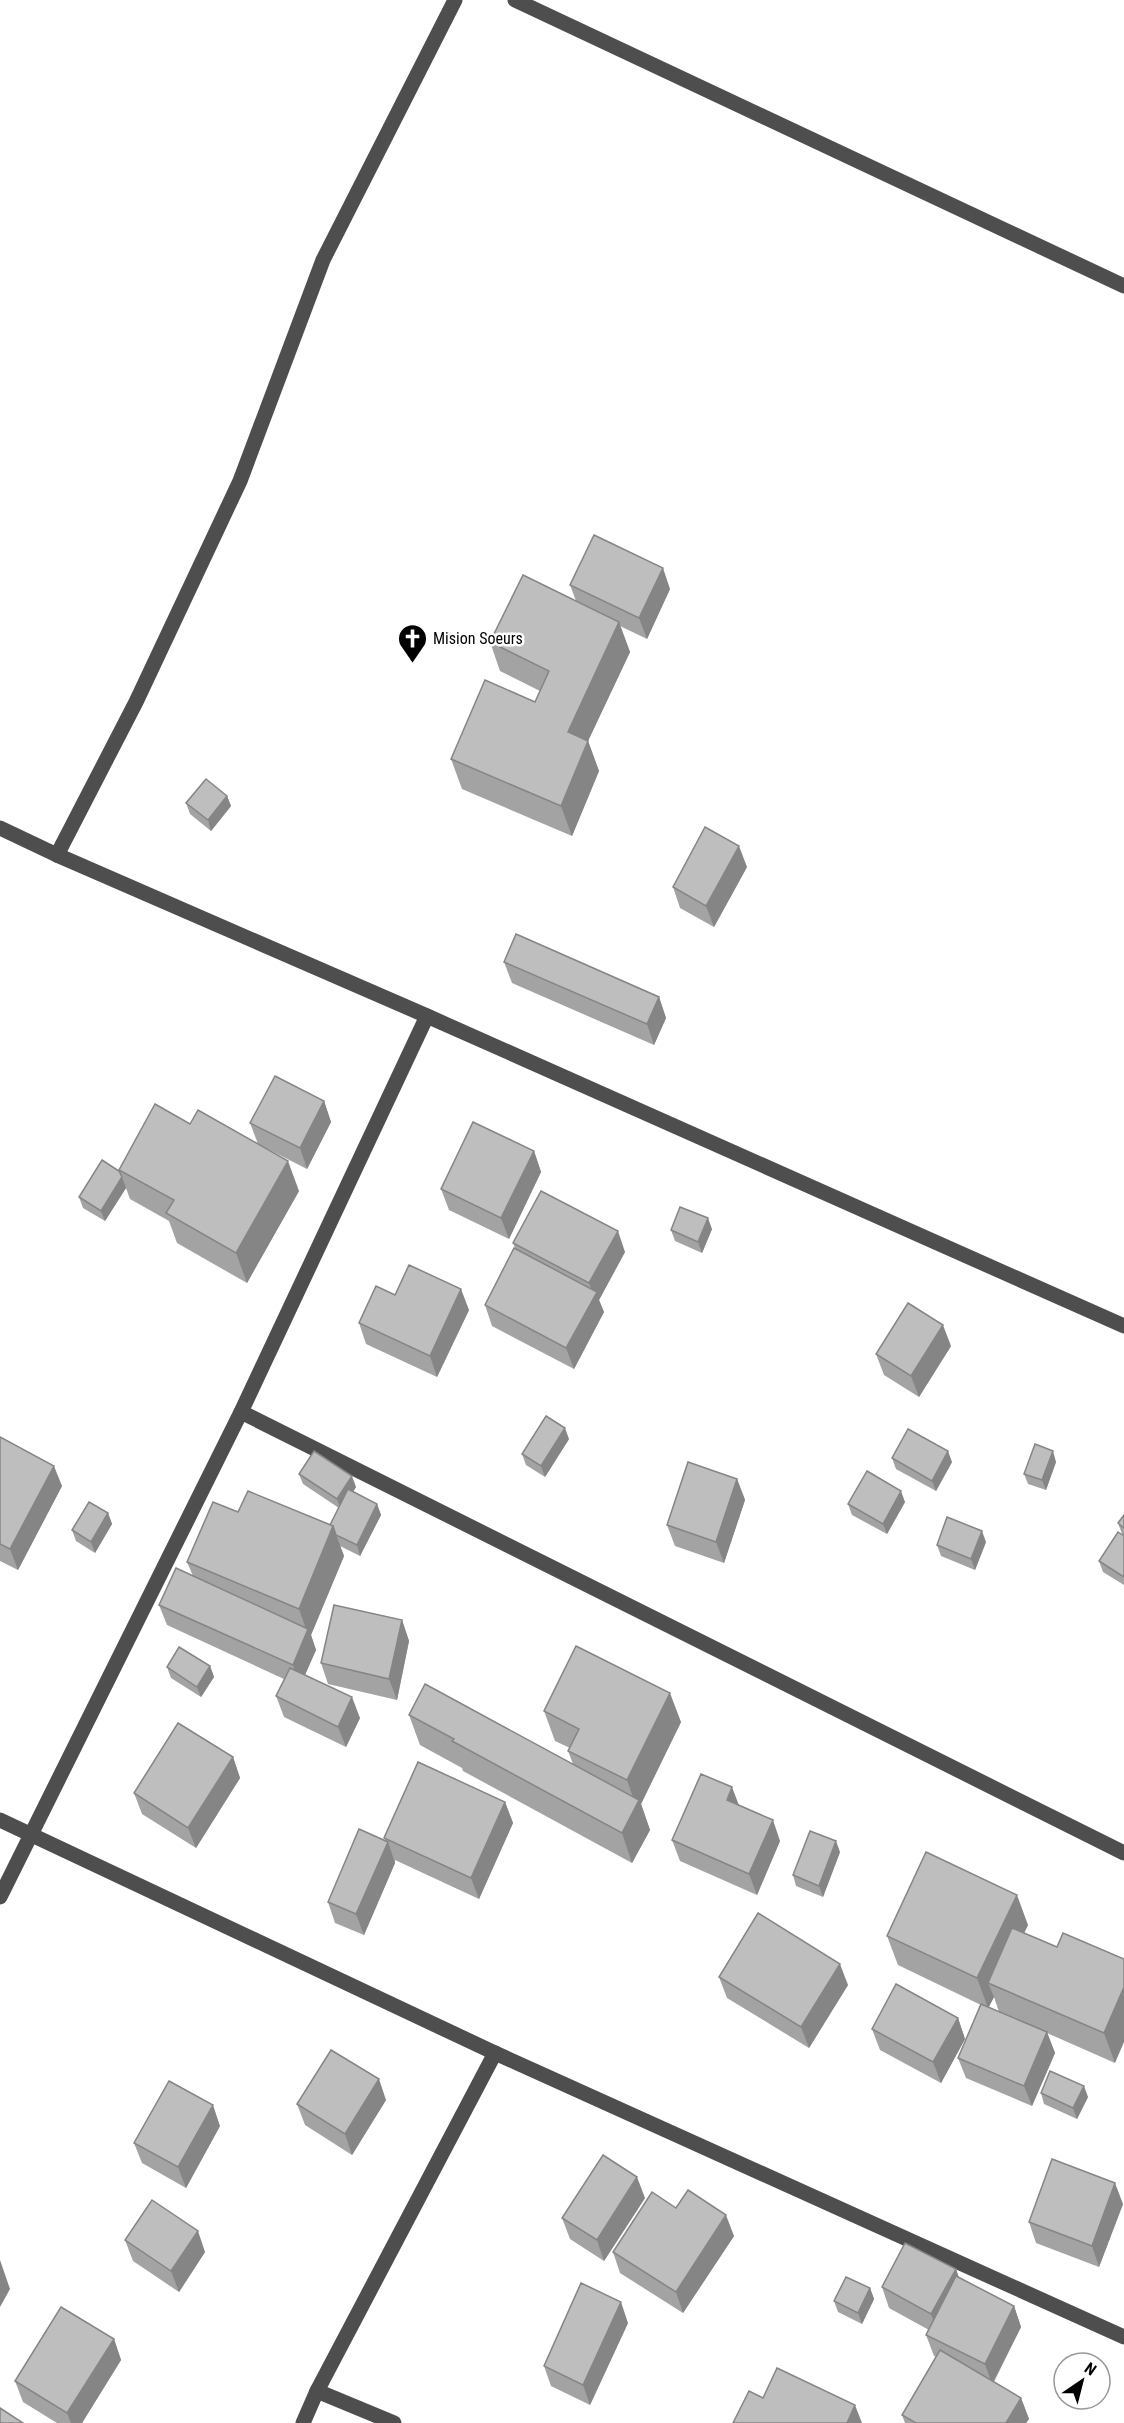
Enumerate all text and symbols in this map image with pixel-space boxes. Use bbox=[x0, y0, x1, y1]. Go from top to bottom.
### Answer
church icon: Mision Soeurs bbox=[396, 622, 428, 664]
place label: Mision Soeurs bbox=[433, 629, 523, 648]
north arrow bbox=[1052, 2351, 1112, 2411]
text: N bbox=[1081, 2359, 1100, 2380]

